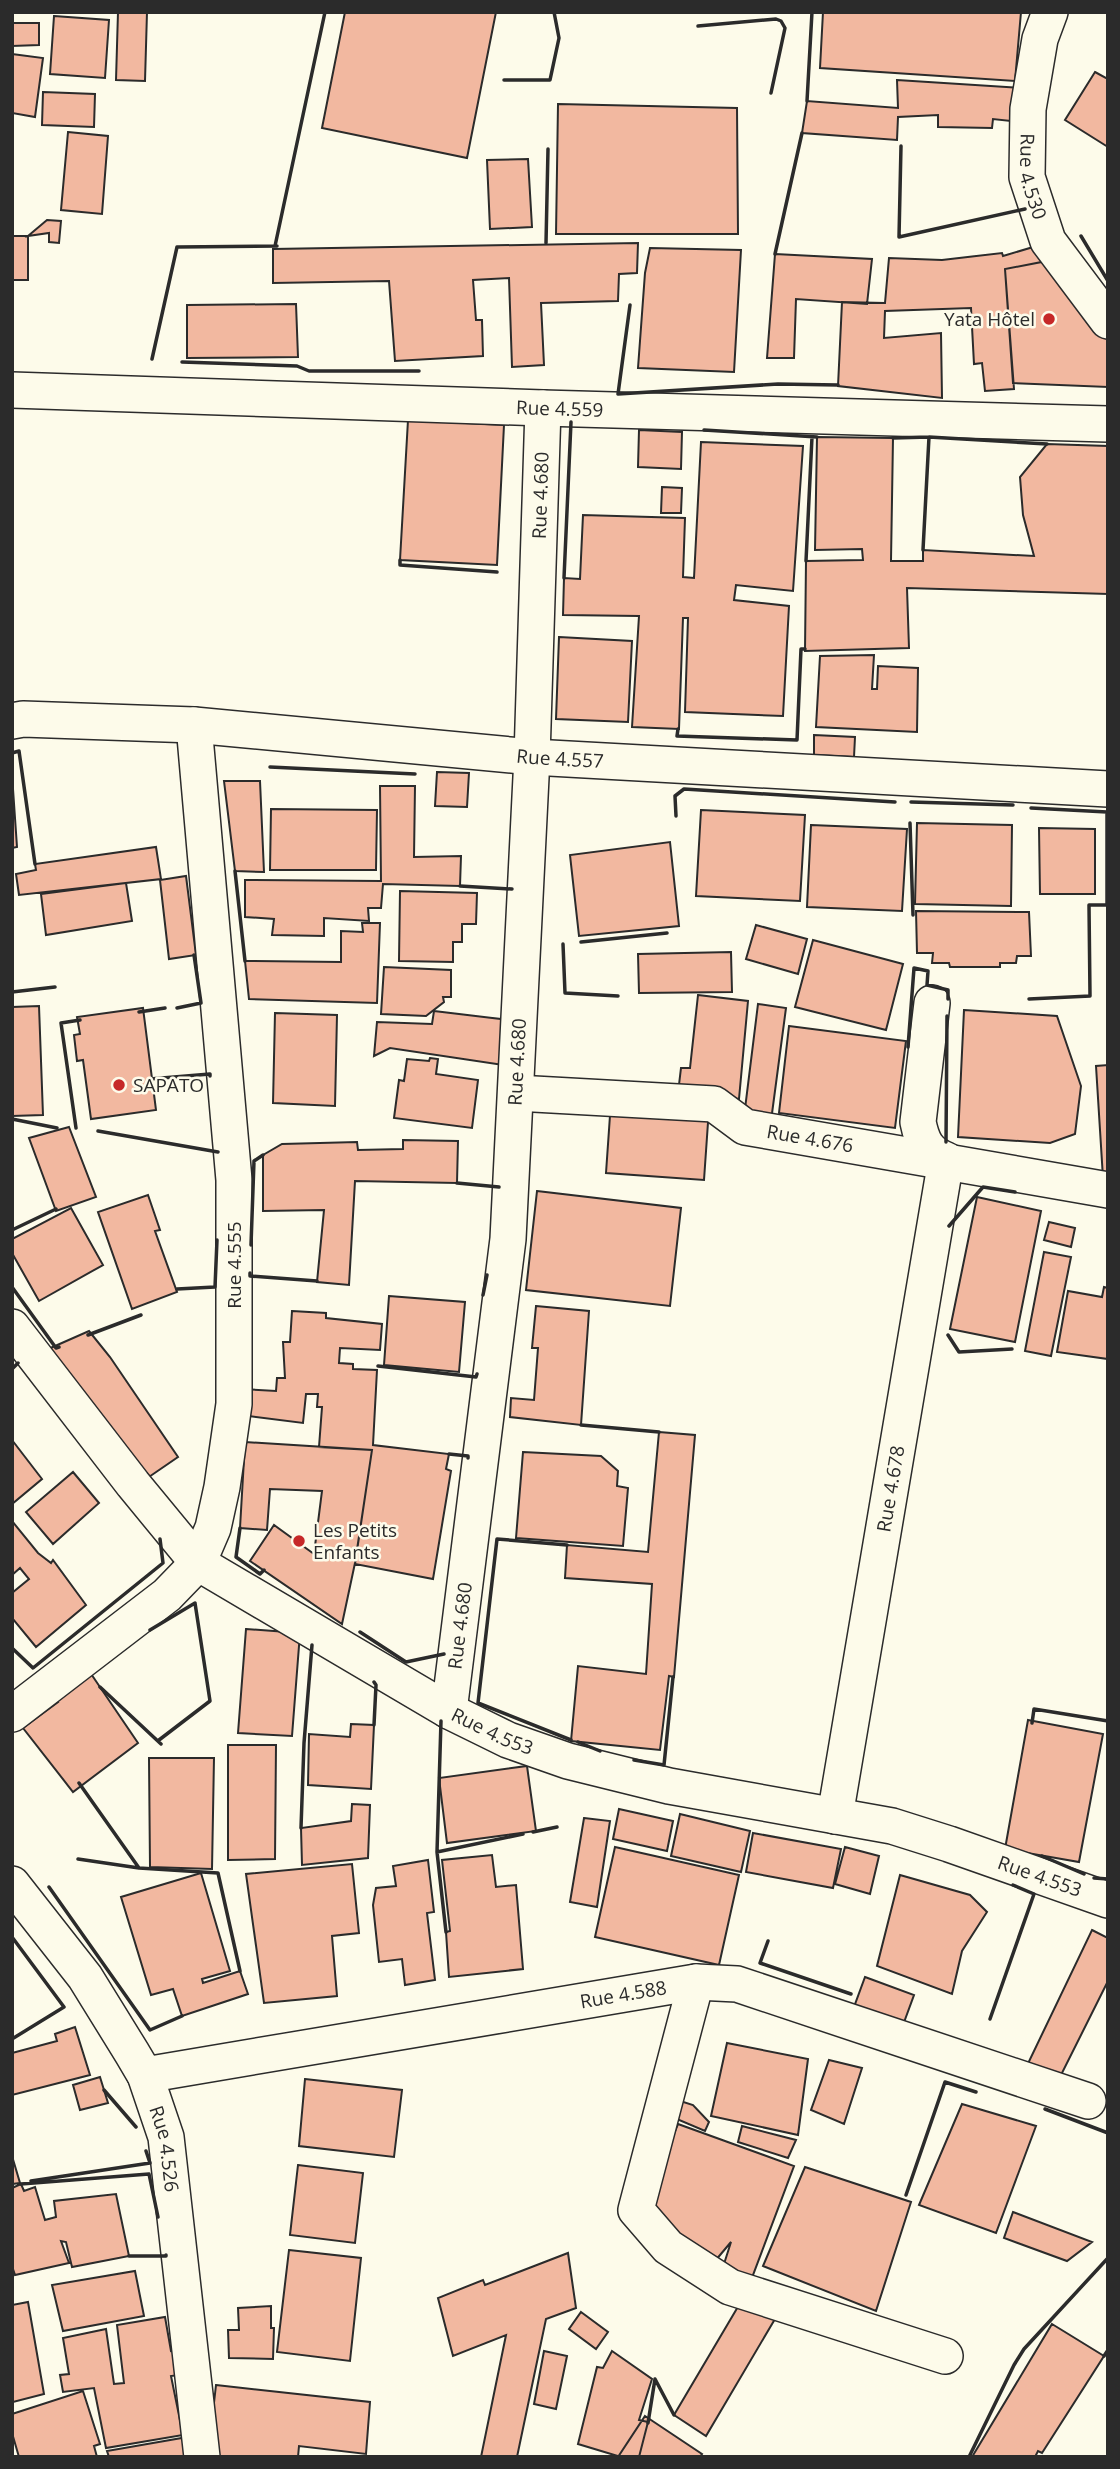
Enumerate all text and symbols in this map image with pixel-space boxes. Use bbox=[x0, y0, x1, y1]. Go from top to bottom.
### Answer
street label: Rue 4.530 bbox=[1013, 133, 1053, 223]
place label: Yata Hôtel bbox=[944, 306, 1035, 332]
marker: Yata Hôtel bbox=[1041, 311, 1057, 327]
street label: Rue 4.559 bbox=[516, 394, 604, 423]
street label: Rue 4.680 bbox=[526, 451, 555, 540]
street label: Rue 4.557 bbox=[515, 743, 605, 774]
street label: Rue 4.680 bbox=[502, 1018, 532, 1106]
place label: SAPATO bbox=[133, 1072, 204, 1098]
marker: SAPATO bbox=[111, 1077, 127, 1093]
street label: Rue 4.676 bbox=[765, 1118, 855, 1159]
street label: Rue 4.555 bbox=[221, 1221, 247, 1309]
street label: Rue 4.678 bbox=[870, 1443, 911, 1534]
place label: Les Petits Enfants bbox=[313, 1517, 397, 1565]
marker: Les Petits Enfants bbox=[291, 1533, 307, 1549]
street label: Rue 4.680 bbox=[441, 1581, 478, 1671]
street label: Rue 4.553 bbox=[447, 1701, 537, 1761]
street label: Rue 4.553 bbox=[994, 1849, 1086, 1903]
street label: Rue 4.588 bbox=[578, 1974, 669, 2014]
street label: Rue 4.526 bbox=[143, 2102, 185, 2193]

